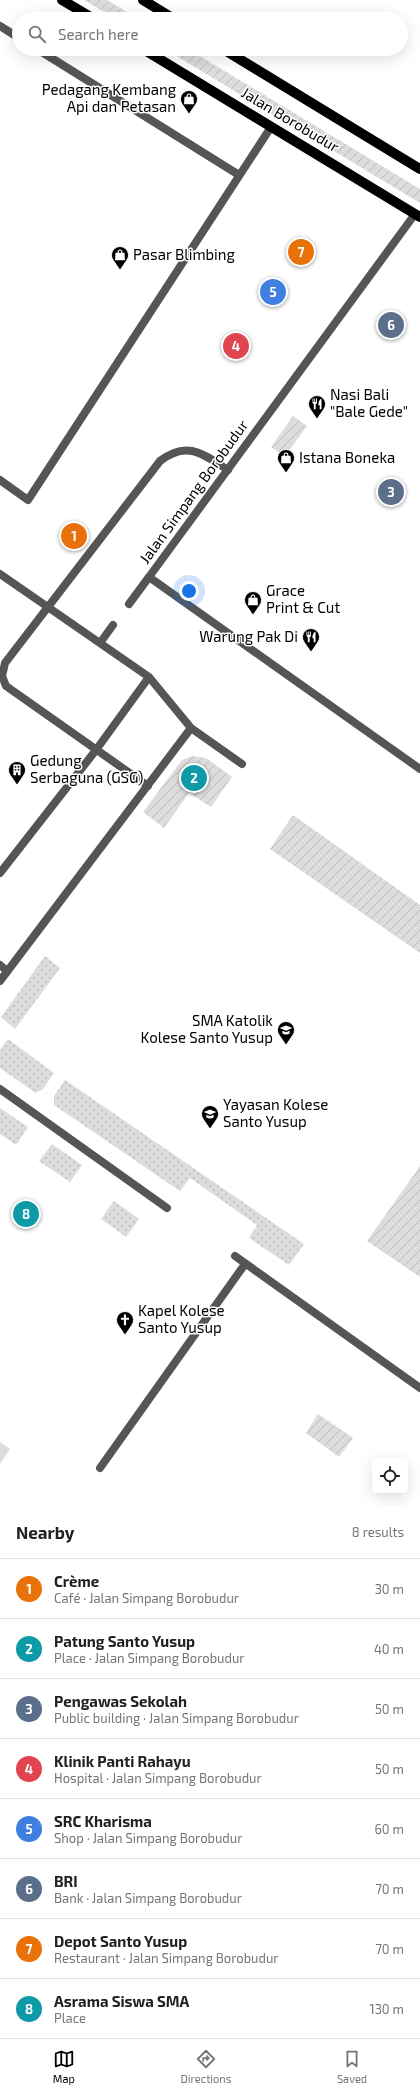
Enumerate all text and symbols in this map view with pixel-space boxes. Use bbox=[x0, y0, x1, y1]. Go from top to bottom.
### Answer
search box bbox=[12, 12, 408, 56]
icon: search bbox=[26, 23, 48, 45]
text: Search here bbox=[58, 25, 139, 43]
place label: Pedagang Kembang Api dan Petasan bbox=[42, 80, 177, 115]
street label: Jalan Borobudur bbox=[239, 83, 343, 155]
shop icon: Pedagang Kembang Api dan Petasan bbox=[179, 89, 199, 114]
pin: 7 bbox=[288, 237, 314, 267]
shop icon: Pasar Blimbing bbox=[110, 245, 130, 270]
place label: Pasar Blimbing bbox=[133, 245, 236, 263]
pin: 5 bbox=[260, 277, 286, 307]
pin: 6 bbox=[378, 310, 404, 340]
pin: 4 bbox=[223, 331, 249, 361]
place label: Nasi Bali "Bale Gede" bbox=[330, 385, 408, 420]
restaurant icon: Nasi Bali "Bale Gede" bbox=[307, 394, 327, 419]
street label: Jalan Simpang Borobudur bbox=[135, 416, 251, 567]
shop icon: Istana Boneka bbox=[276, 448, 296, 473]
place label: Istana Boneka bbox=[299, 448, 395, 466]
pin: 3 bbox=[378, 477, 404, 507]
pin: 1 bbox=[61, 521, 87, 551]
your location bbox=[179, 581, 199, 601]
place label: Grace Print & Cut bbox=[266, 581, 340, 616]
shop icon: Grace Print & Cut bbox=[243, 590, 263, 615]
place label: Warung Pak Di bbox=[199, 627, 298, 645]
restaurant icon: Warung Pak Di bbox=[301, 627, 321, 652]
place label: Gedung Serbaguna (GSG) bbox=[30, 751, 143, 786]
building icon: Gedung Serbaguna (GSG) bbox=[7, 760, 27, 785]
pin: 2 bbox=[181, 763, 207, 793]
place label: SMA Katolik Kolese Santo Yusup bbox=[141, 1011, 273, 1046]
school or university icon: SMA Katolik Kolese Santo Yusup bbox=[276, 1020, 296, 1045]
place label: Yayasan Kolese Santo Yusup bbox=[223, 1095, 328, 1130]
school or university icon: Yayasan Kolese Santo Yusup bbox=[200, 1104, 220, 1129]
pin: 8 bbox=[13, 1199, 39, 1229]
place label: Kapel Kolese Santo Yusup bbox=[138, 1301, 225, 1336]
church icon: Kapel Kolese Santo Yusup bbox=[115, 1310, 135, 1335]
map controls bbox=[372, 1458, 408, 1494]
button: locate bbox=[372, 1458, 408, 1494]
text: Nearby bbox=[16, 1522, 74, 1542]
text: 8 results bbox=[352, 1524, 404, 1540]
text: Crème bbox=[54, 1572, 99, 1590]
text: 1 bbox=[26, 1581, 32, 1597]
text: 30 m bbox=[375, 1581, 404, 1597]
text: Café · Jalan Simpang Borobudur bbox=[54, 1590, 239, 1606]
text: Patung Santo Yusup bbox=[54, 1632, 195, 1650]
text: 2 bbox=[25, 1641, 33, 1657]
text: 40 m bbox=[374, 1641, 404, 1657]
text: Place · Jalan Simpang Borobudur bbox=[54, 1650, 245, 1666]
text: Pengawas Sekolah bbox=[54, 1692, 187, 1710]
text: 3 bbox=[25, 1701, 33, 1717]
text: 50 m bbox=[375, 1701, 404, 1717]
text: Public building · Jalan Simpang Borobudur bbox=[54, 1710, 299, 1726]
text: Klinik Panti Rahayu bbox=[54, 1752, 191, 1770]
text: 4 bbox=[25, 1761, 33, 1777]
text: 50 m bbox=[375, 1761, 404, 1777]
text: Hospital · Jalan Simpang Borobudur bbox=[54, 1770, 262, 1786]
text: SRC Kharisma bbox=[54, 1812, 152, 1830]
text: 5 bbox=[25, 1821, 33, 1837]
text: 60 m bbox=[374, 1821, 404, 1837]
text: Shop · Jalan Simpang Borobudur bbox=[54, 1830, 242, 1846]
text: BRI bbox=[54, 1872, 78, 1890]
text: 6 bbox=[25, 1881, 33, 1897]
text: 70 m bbox=[375, 1881, 404, 1897]
text: Bank · Jalan Simpang Borobudur bbox=[54, 1890, 242, 1906]
text: Depot Santo Yusup bbox=[54, 1932, 187, 1950]
text: 7 bbox=[26, 1941, 32, 1957]
text: 70 m bbox=[375, 1941, 404, 1957]
text: Restaurant · Jalan Simpang Borobudur bbox=[54, 1950, 279, 1966]
text: Asrama Siswa SMA bbox=[54, 1992, 189, 2010]
text: 8 bbox=[25, 2001, 33, 2017]
text: 130 m bbox=[369, 2001, 404, 2017]
text: Place bbox=[54, 2010, 86, 2026]
tab: Map bbox=[53, 2048, 75, 2085]
tab: Directions bbox=[181, 2048, 231, 2085]
tab: Saved bbox=[337, 2048, 367, 2085]

